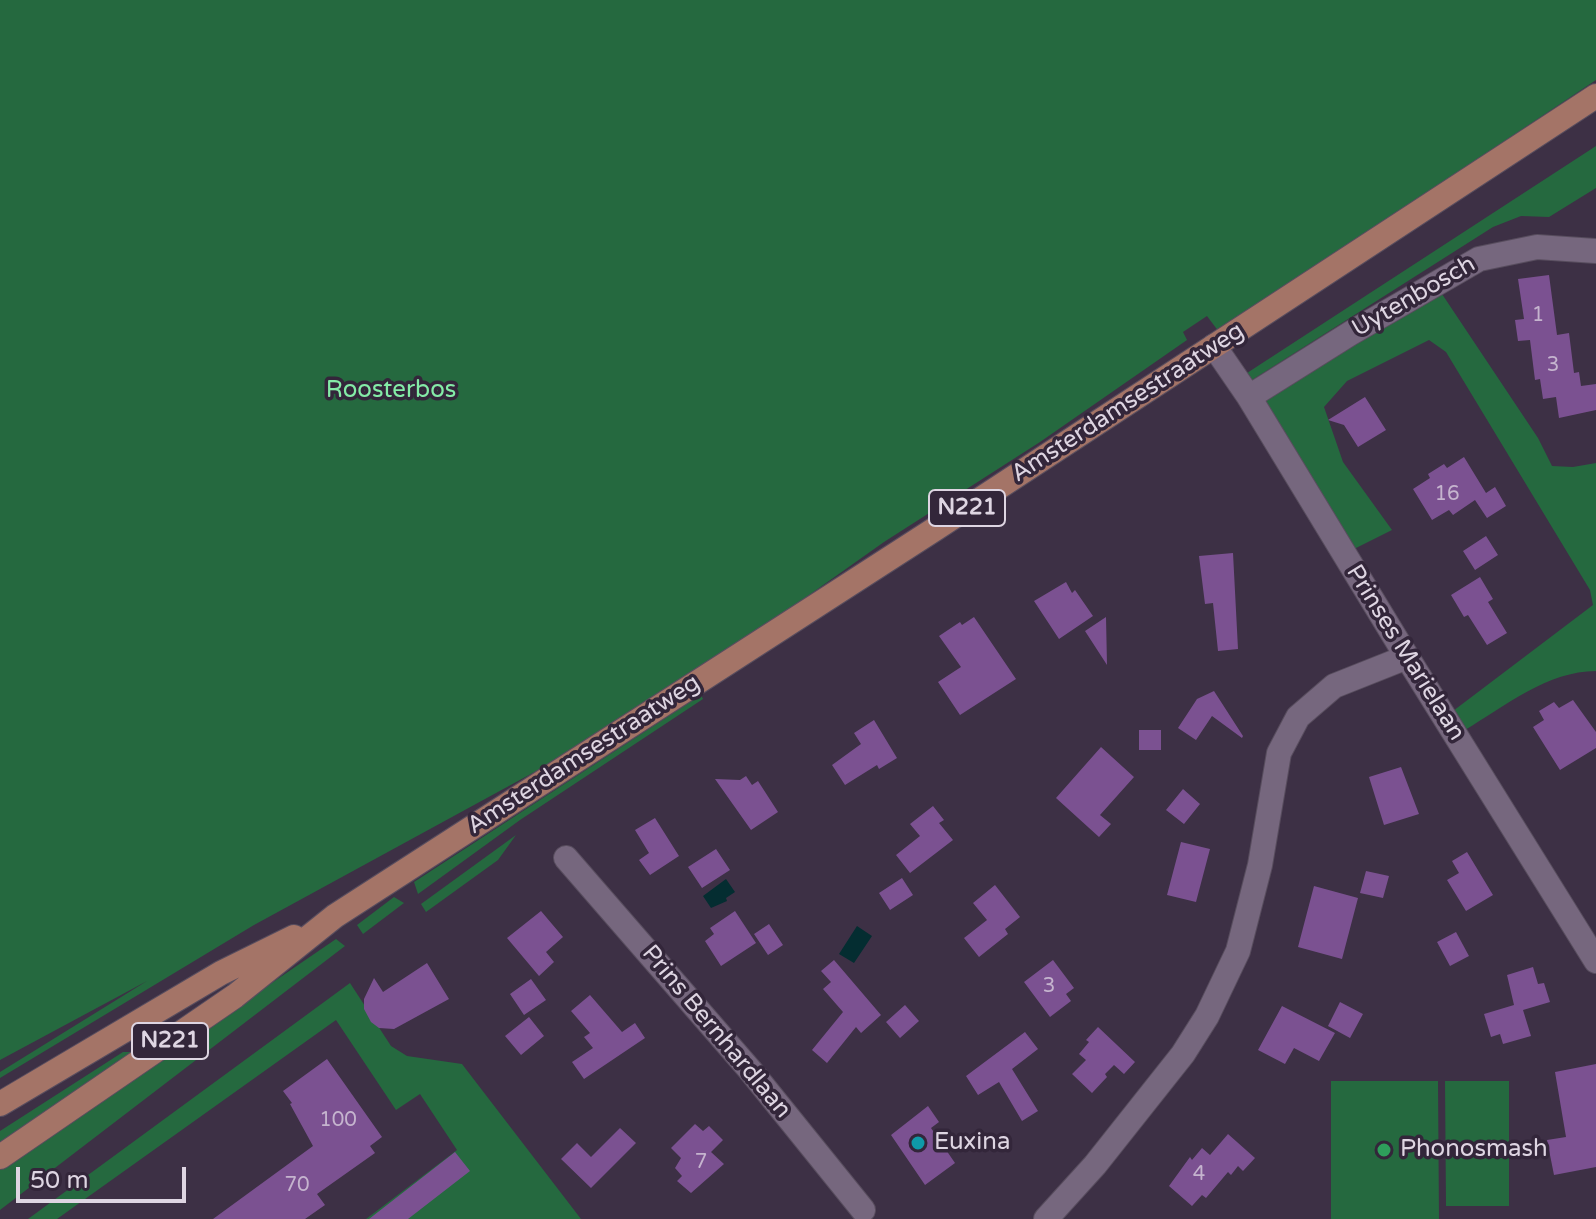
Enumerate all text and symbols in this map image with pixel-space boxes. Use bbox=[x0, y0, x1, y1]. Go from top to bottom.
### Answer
street label: Uytenbosch bbox=[1347, 250, 1481, 344]
house number: 1 bbox=[1532, 304, 1544, 328]
street label: Amsterdamsestraatweg bbox=[1006, 317, 1250, 489]
house number: 3 bbox=[1547, 354, 1559, 378]
park label: Roosterbos bbox=[326, 377, 456, 405]
house number: 16 bbox=[1434, 483, 1460, 507]
road number: N221 bbox=[929, 490, 1005, 526]
street label: Prinses Marielaan bbox=[1339, 560, 1471, 746]
street label: Amsterdamsestraatweg bbox=[462, 669, 706, 841]
street label: Prins Bernhardlaan bbox=[635, 940, 797, 1124]
house number: 3 bbox=[1043, 975, 1055, 999]
road number: N221 bbox=[132, 1023, 208, 1059]
house number: 100 bbox=[319, 1109, 357, 1133]
place label: Euxina bbox=[934, 1129, 1010, 1157]
marker: Euxina bbox=[909, 1134, 927, 1152]
place label: Phonosmash bbox=[1400, 1136, 1548, 1164]
marker: Phonosmash bbox=[1375, 1141, 1393, 1159]
scale bar bbox=[20, 1151, 190, 1201]
house number: 7 bbox=[695, 1151, 707, 1175]
house number: 4 bbox=[1193, 1163, 1205, 1187]
text: 50 m bbox=[30, 1166, 88, 1195]
house number: 70 bbox=[284, 1174, 310, 1198]

